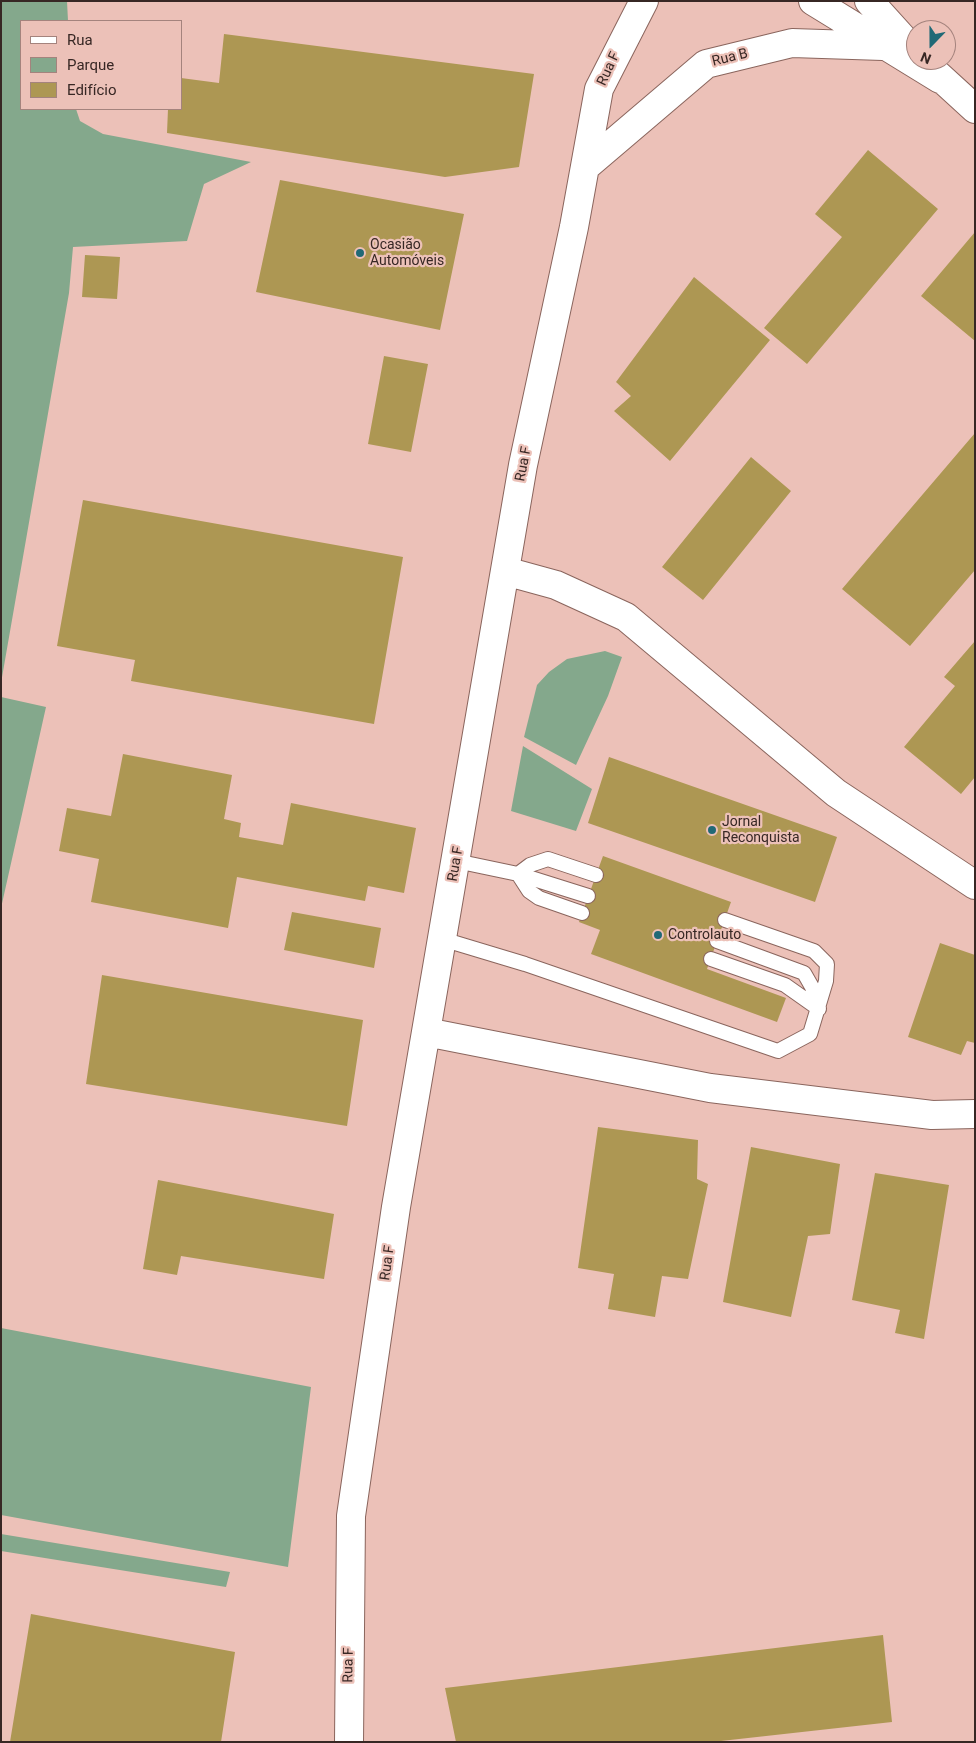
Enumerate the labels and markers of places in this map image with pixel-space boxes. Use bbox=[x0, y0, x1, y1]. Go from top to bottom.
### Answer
place label: Ocasião Automóveis bbox=[370, 237, 444, 270]
marker: Ocasião Automóveis bbox=[354, 247, 366, 259]
place label: Jornal Reconquista bbox=[722, 814, 800, 846]
marker: Jornal Reconquista bbox=[706, 824, 718, 836]
place label: Controlauto bbox=[668, 927, 741, 943]
marker: Controlauto bbox=[652, 929, 664, 941]

